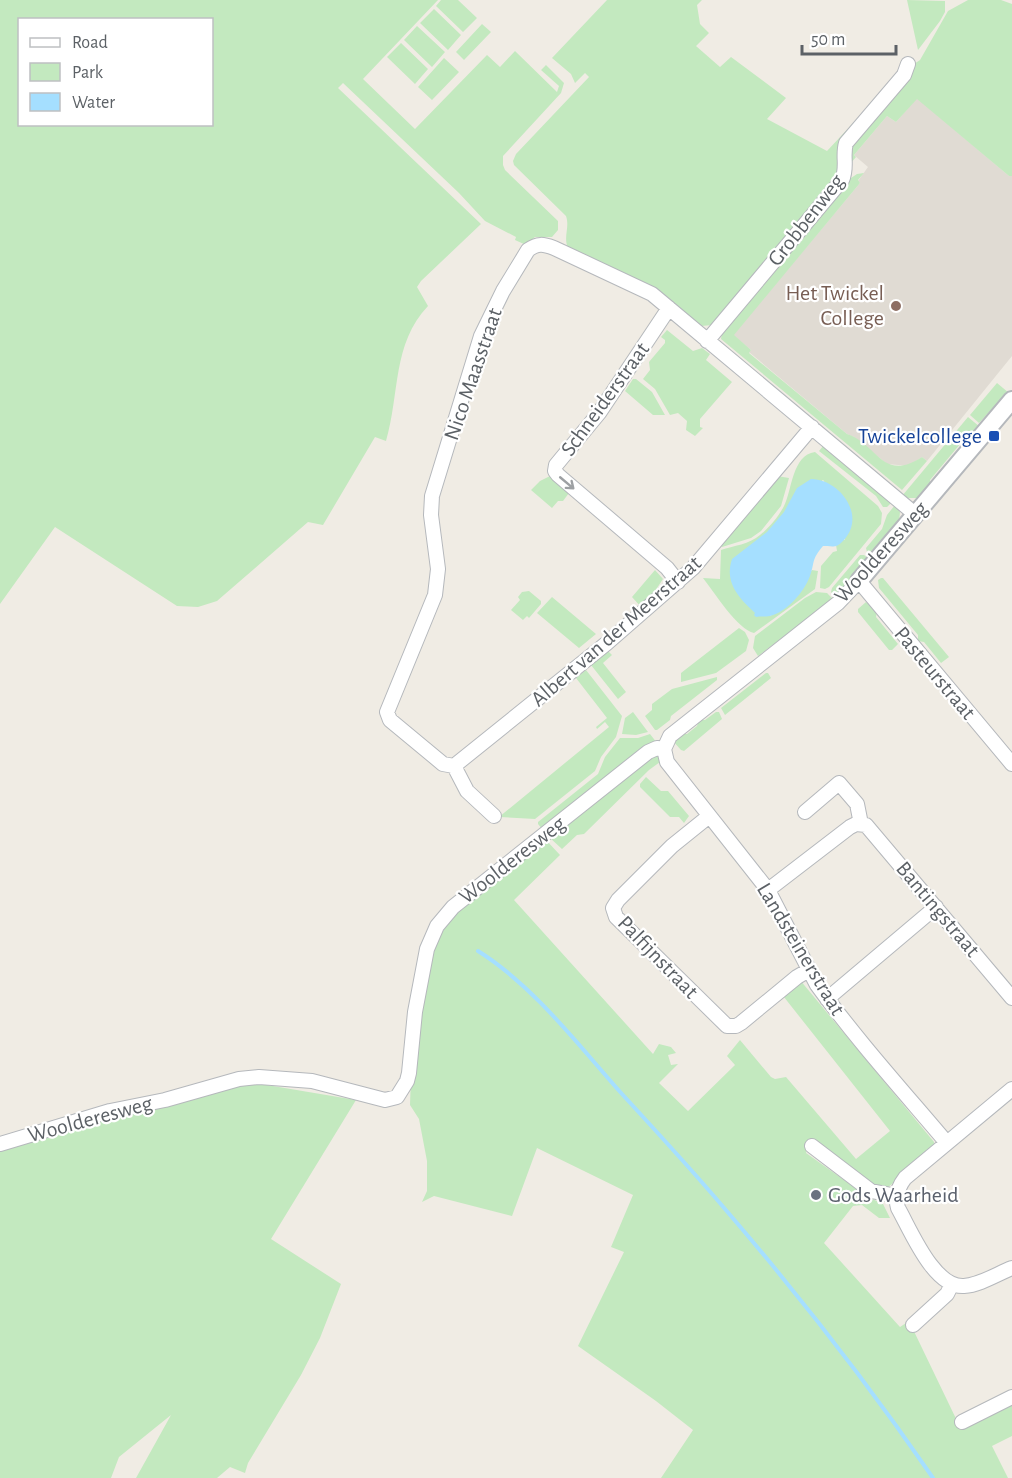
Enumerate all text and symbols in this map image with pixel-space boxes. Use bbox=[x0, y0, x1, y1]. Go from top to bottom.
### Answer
legend bbox=[18, 18, 213, 126]
scale bar bbox=[802, 18, 896, 56]
text: 50 m bbox=[811, 31, 845, 49]
text: Road bbox=[72, 34, 108, 52]
text: Park bbox=[72, 64, 104, 82]
text: Water bbox=[72, 94, 115, 112]
street label: Grobbenweg bbox=[764, 170, 849, 270]
place label: Het Twickel College bbox=[785, 282, 884, 329]
marker: Het Twickel College bbox=[889, 299, 903, 313]
street label: Nico Maasstraat bbox=[440, 305, 506, 443]
street label: Schneiderstraat bbox=[557, 338, 653, 460]
place label: Twickelcollege bbox=[858, 425, 982, 447]
marker: Twickelcollege bbox=[987, 429, 1001, 443]
one-way arrow bbox=[559, 476, 574, 490]
street label: Woolderesweg bbox=[830, 497, 932, 607]
street label: Albert van der Meerstraat bbox=[527, 551, 705, 711]
street label: Pasteurstraat bbox=[890, 622, 980, 724]
street label: Woolderesweg bbox=[455, 812, 569, 908]
street label: Bantingstraat bbox=[892, 857, 984, 961]
street label: Landsteinerstraat bbox=[753, 879, 849, 1019]
street label: Palfijnstraat bbox=[614, 912, 702, 1002]
street label: Woolderesweg bbox=[25, 1092, 155, 1146]
place label: Gods Waarheid bbox=[828, 1184, 959, 1206]
marker: Gods Waarheid bbox=[809, 1188, 823, 1202]

